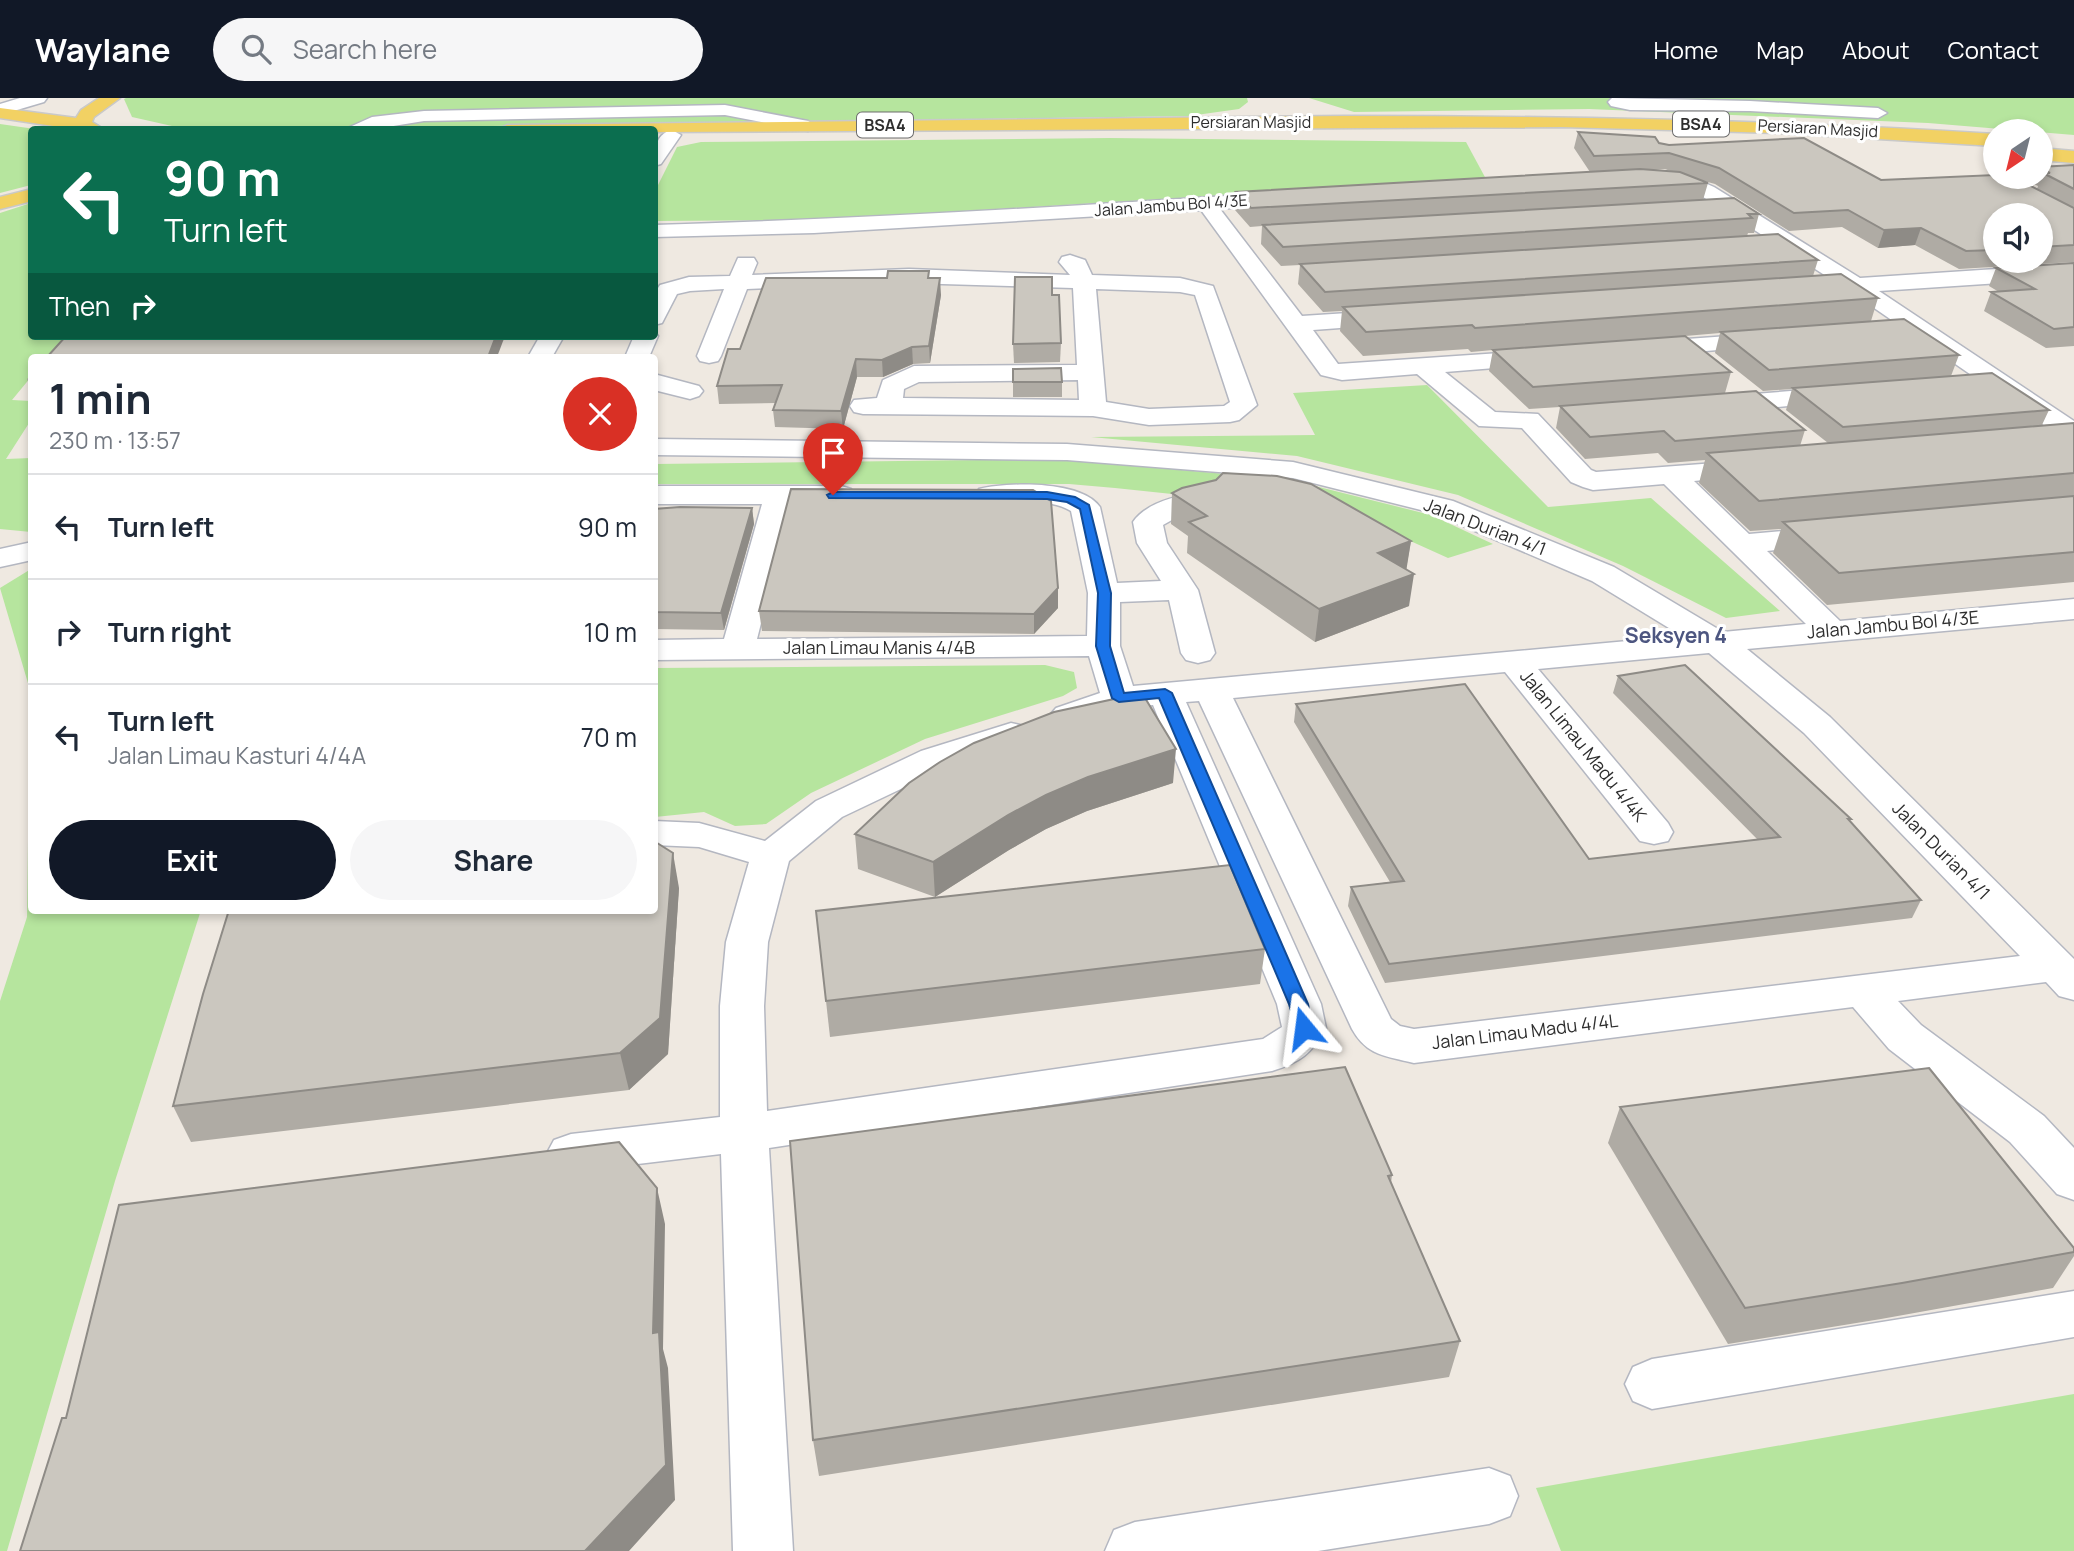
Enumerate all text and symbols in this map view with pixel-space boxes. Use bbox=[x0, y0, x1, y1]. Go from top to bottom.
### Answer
search box bbox=[213, 18, 703, 81]
text: Waylane bbox=[35, 27, 171, 72]
icon: search bbox=[237, 30, 275, 68]
text: Search here bbox=[293, 31, 437, 67]
text: Home bbox=[1653, 33, 1718, 66]
text: Map bbox=[1756, 33, 1804, 66]
text: About bbox=[1842, 33, 1910, 66]
text: Contact bbox=[1948, 33, 2039, 66]
street label: Persiaran Masjid bbox=[1191, 111, 1311, 133]
road number: BSA4 bbox=[1673, 112, 1729, 136]
road number: BSA4 bbox=[857, 113, 913, 138]
street label: Persiaran Masjid bbox=[1757, 114, 1879, 142]
north arrow bbox=[1983, 119, 2053, 189]
map controls bbox=[1983, 119, 2053, 273]
text: 90 m bbox=[164, 144, 281, 211]
icon: left bbox=[49, 154, 140, 245]
street label: Jalan Jambu Bol 4/3E bbox=[1094, 189, 1248, 221]
button: sound bbox=[1983, 203, 2053, 273]
text: Turn left bbox=[164, 208, 288, 252]
icon: right bbox=[124, 287, 162, 325]
text: Then bbox=[49, 288, 110, 324]
text: 1 min bbox=[49, 369, 152, 427]
button: close bbox=[563, 377, 637, 451]
pin bbox=[803, 423, 863, 495]
text: 230 m · 13:57 bbox=[49, 424, 181, 456]
icon: arrive bbox=[814, 434, 852, 472]
street label: Jalan Durian 4/1 bbox=[1421, 492, 1550, 560]
icon: left bbox=[49, 508, 87, 546]
text: Turn left bbox=[108, 509, 215, 545]
text: 90 m bbox=[578, 509, 637, 545]
street label: Jalan Jambu Bol 4/3E bbox=[1806, 605, 1980, 643]
icon: right bbox=[49, 613, 87, 651]
text: Turn right bbox=[108, 614, 232, 650]
text: 10 m bbox=[584, 614, 637, 650]
district label: Seksyen 4 bbox=[1625, 621, 1727, 649]
street label: Jalan Limau Manis 4/4B bbox=[783, 635, 975, 659]
street label: Jalan Limau Madu 4/4K bbox=[1515, 664, 1653, 827]
text: Turn left bbox=[108, 703, 215, 739]
icon: left bbox=[49, 718, 87, 756]
text: 70 m bbox=[581, 719, 637, 755]
text: Jalan Limau Kasturi 4/4A bbox=[108, 739, 366, 771]
street label: Jalan Durian 4/1 bbox=[1888, 796, 1996, 904]
button: Exit bbox=[49, 820, 336, 900]
button: Share bbox=[350, 820, 637, 900]
position arrow bbox=[1267, 991, 1341, 1065]
street label: Jalan Limau Madu 4/4L bbox=[1430, 1008, 1619, 1054]

